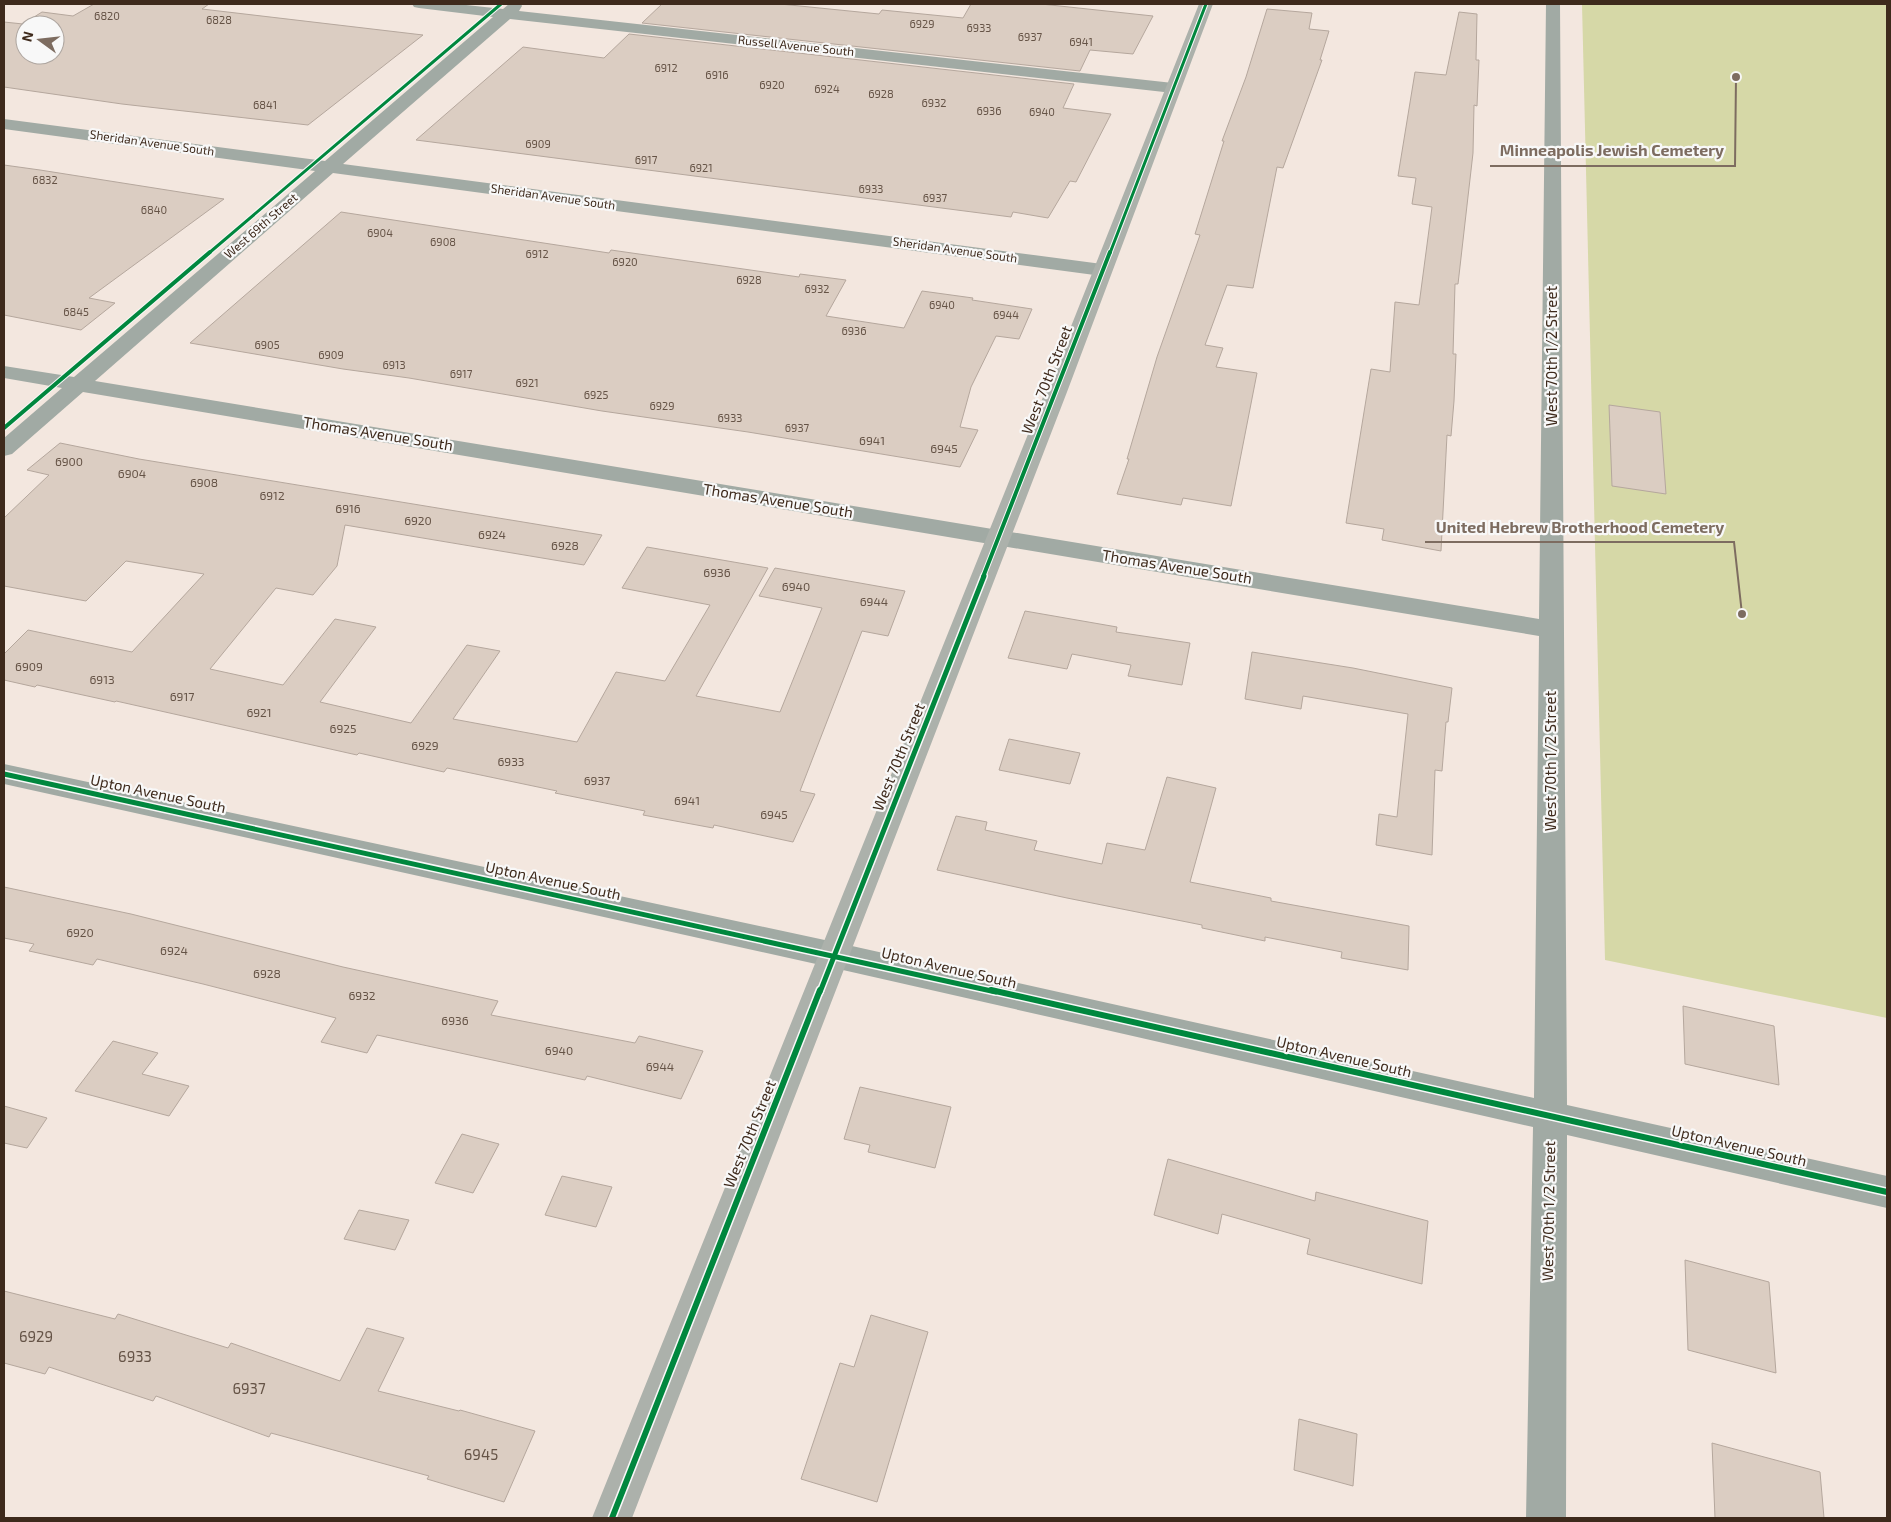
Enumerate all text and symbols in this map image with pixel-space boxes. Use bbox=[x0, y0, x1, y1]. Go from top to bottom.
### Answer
house number: 6820 bbox=[94, 9, 120, 22]
house number: 6828 bbox=[206, 13, 232, 26]
north arrow bbox=[15, 15, 65, 65]
house number: 6929 bbox=[909, 17, 935, 30]
house number: 6933 bbox=[967, 21, 991, 34]
text: N bbox=[17, 29, 36, 44]
house number: 6937 bbox=[1018, 30, 1043, 43]
street label: Russell Avenue South bbox=[737, 32, 855, 58]
house number: 6941 bbox=[1069, 35, 1093, 48]
house number: 6912 bbox=[654, 61, 678, 74]
house number: 6916 bbox=[705, 68, 729, 81]
house number: 6920 bbox=[759, 78, 785, 91]
house number: 6924 bbox=[814, 82, 840, 95]
house number: 6928 bbox=[868, 87, 894, 100]
house number: 6932 bbox=[922, 96, 946, 109]
house number: 6841 bbox=[253, 98, 277, 111]
house number: 6936 bbox=[977, 104, 1002, 117]
house number: 6940 bbox=[1029, 105, 1055, 118]
street label: Sheridan Avenue South bbox=[89, 126, 215, 158]
callout: Minneapolis Jewish Cemetery bbox=[1490, 135, 1735, 166]
house number: 6909 bbox=[525, 137, 551, 150]
text: Minneapolis Jewish Cemetery bbox=[1500, 140, 1724, 160]
house number: 6917 bbox=[635, 153, 658, 166]
house number: 6921 bbox=[689, 161, 713, 174]
house number: 6832 bbox=[32, 173, 58, 186]
street label: Sheridan Avenue South bbox=[490, 180, 616, 212]
house number: 6933 bbox=[859, 182, 883, 195]
street label: West 69th Street bbox=[221, 189, 300, 261]
house number: 6937 bbox=[923, 191, 948, 204]
house number: 6840 bbox=[141, 203, 167, 216]
house number: 6904 bbox=[367, 226, 393, 239]
street label: Sheridan Avenue South bbox=[892, 233, 1018, 265]
house number: 6908 bbox=[430, 235, 456, 248]
house number: 6912 bbox=[525, 247, 549, 260]
house number: 6920 bbox=[612, 255, 638, 268]
house number: 6928 bbox=[736, 273, 762, 286]
house number: 6932 bbox=[805, 282, 829, 295]
street label: West 70th 1/2 Street bbox=[1542, 286, 1560, 426]
house number: 6940 bbox=[929, 298, 955, 311]
house number: 6845 bbox=[63, 305, 89, 318]
house number: 6944 bbox=[993, 308, 1019, 321]
street label: West 70th Street bbox=[1017, 323, 1075, 436]
house number: 6936 bbox=[842, 324, 867, 337]
house number: 6905 bbox=[254, 338, 280, 351]
house number: 6909 bbox=[318, 348, 344, 361]
house number: 6913 bbox=[382, 358, 406, 371]
house number: 6917 bbox=[450, 367, 473, 380]
house number: 6921 bbox=[515, 376, 539, 389]
house number: 6925 bbox=[584, 388, 608, 401]
house number: 6929 bbox=[649, 399, 675, 412]
house number: 6933 bbox=[718, 411, 742, 424]
street label: Thomas Avenue South bbox=[302, 412, 454, 454]
house number: 6937 bbox=[785, 421, 810, 434]
house number: 6941 bbox=[859, 433, 885, 447]
house number: 6945 bbox=[930, 441, 958, 455]
house number: 6900 bbox=[55, 454, 83, 468]
house number: 6904 bbox=[118, 466, 146, 480]
house number: 6908 bbox=[190, 475, 218, 489]
street label: Thomas Avenue South bbox=[702, 479, 854, 521]
house number: 6912 bbox=[259, 488, 285, 502]
house number: 6916 bbox=[335, 501, 361, 515]
callout: United Hebrew Brotherhood Cemetery bbox=[1425, 511, 1734, 542]
house number: 6920 bbox=[404, 513, 432, 527]
text: United Hebrew Brotherhood Cemetery bbox=[1436, 517, 1724, 537]
house number: 6924 bbox=[478, 527, 506, 541]
house number: 6928 bbox=[551, 538, 579, 552]
street label: Thomas Avenue South bbox=[1101, 545, 1253, 587]
house number: 6936 bbox=[703, 565, 731, 579]
house number: 6940 bbox=[782, 579, 810, 593]
house number: 6944 bbox=[860, 594, 888, 608]
house number: 6909 bbox=[15, 659, 43, 673]
house number: 6913 bbox=[89, 672, 115, 686]
house number: 6917 bbox=[170, 689, 194, 703]
street label: West 70th 1/2 Street bbox=[1541, 691, 1559, 831]
street label: West 70th Street bbox=[868, 700, 928, 813]
house number: 6921 bbox=[246, 705, 272, 719]
house number: 6925 bbox=[330, 721, 356, 735]
house number: 6929 bbox=[411, 738, 439, 752]
house number: 6933 bbox=[497, 754, 525, 768]
street label: Upton Avenue South bbox=[89, 770, 228, 816]
house number: 6937 bbox=[584, 773, 610, 787]
house number: 6941 bbox=[674, 793, 700, 807]
house number: 6945 bbox=[760, 807, 788, 821]
street label: Upton Avenue South bbox=[484, 857, 623, 903]
house number: 6920 bbox=[66, 925, 94, 939]
house number: 6924 bbox=[160, 943, 188, 957]
street label: Upton Avenue South bbox=[880, 943, 1019, 991]
house number: 6928 bbox=[253, 966, 281, 980]
house number: 6932 bbox=[348, 988, 376, 1002]
house number: 6936 bbox=[441, 1013, 469, 1027]
street label: Upton Avenue South bbox=[1275, 1032, 1414, 1080]
house number: 6940 bbox=[545, 1043, 573, 1057]
house number: 6944 bbox=[646, 1059, 674, 1073]
street label: West 70th Street bbox=[719, 1077, 779, 1190]
street label: Upton Avenue South bbox=[1670, 1121, 1809, 1169]
street label: West 70th 1/2 Street bbox=[1538, 1140, 1558, 1281]
house number: 6929 bbox=[19, 1327, 53, 1345]
house number: 6933 bbox=[118, 1347, 152, 1365]
house number: 6937 bbox=[232, 1379, 266, 1397]
house number: 6945 bbox=[464, 1445, 498, 1463]

